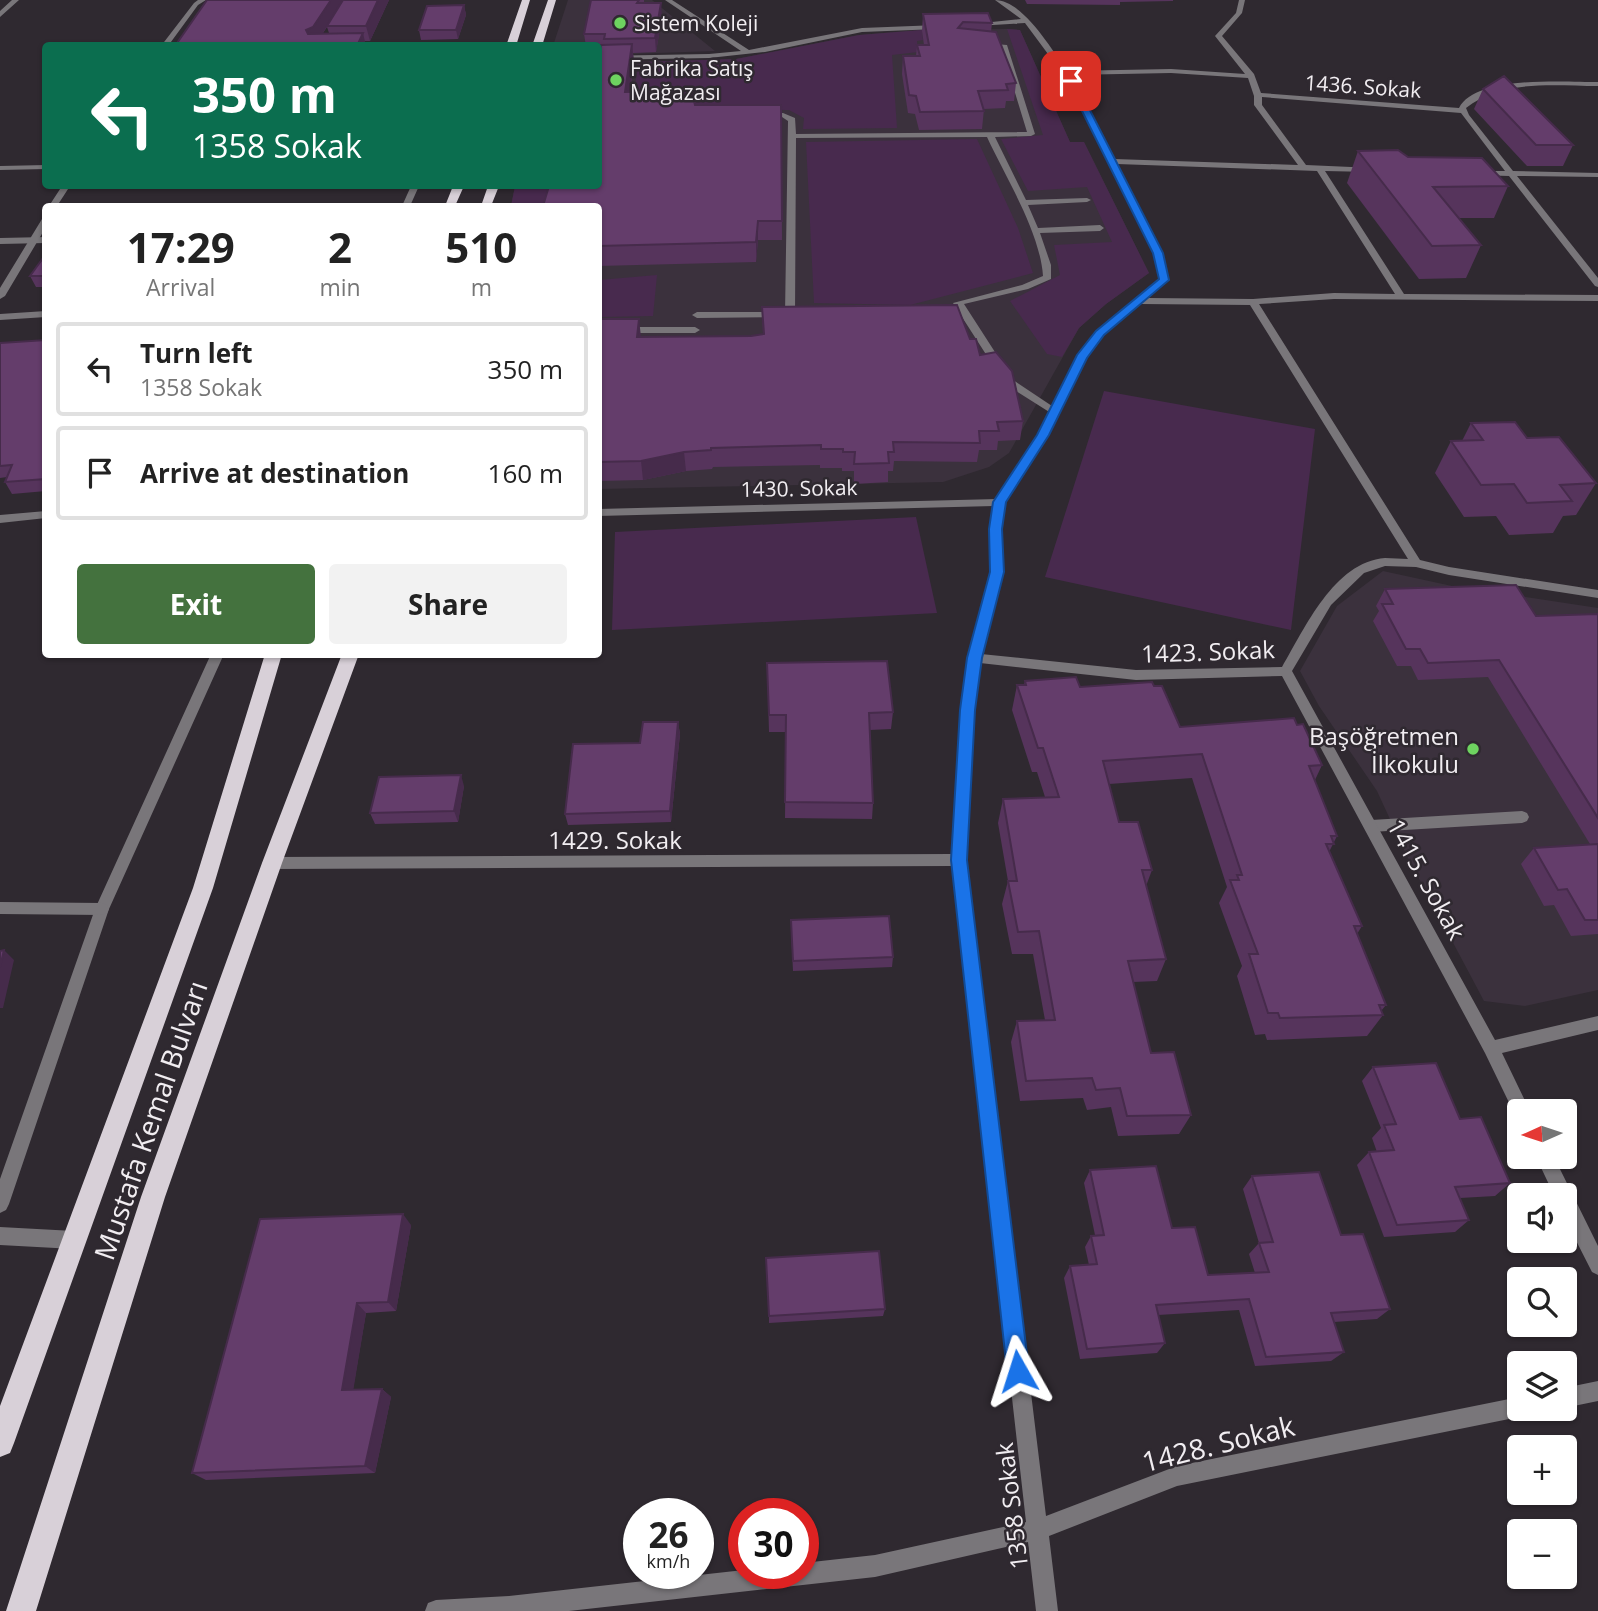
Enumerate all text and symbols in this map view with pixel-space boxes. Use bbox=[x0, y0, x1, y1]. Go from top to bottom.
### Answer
place label: Sistem Koleji bbox=[634, 9, 758, 37]
marker: Sistem Koleji bbox=[612, 15, 628, 31]
pin bbox=[1041, 51, 1101, 111]
place label: Fabrika Satış Mağazası bbox=[630, 54, 753, 106]
text: 350 m bbox=[192, 61, 337, 127]
icon: arrive bbox=[1052, 62, 1090, 100]
street label: 1436. Sokak bbox=[1304, 68, 1422, 104]
icon: left bbox=[77, 70, 168, 161]
marker: Fabrika Satış Mağazası bbox=[608, 72, 624, 88]
text: 1358 Sokak bbox=[192, 124, 362, 167]
text: 17:29 bbox=[127, 218, 235, 275]
text: 2 bbox=[328, 218, 352, 275]
text: 510 bbox=[445, 218, 517, 275]
text: Arrival bbox=[146, 271, 215, 303]
text: min bbox=[319, 271, 361, 303]
text: m bbox=[471, 271, 492, 303]
text: Turn left bbox=[140, 335, 252, 371]
icon: left bbox=[81, 350, 119, 388]
text: 350 m bbox=[488, 351, 563, 387]
text: 1358 Sokak bbox=[140, 371, 262, 403]
icon: arrive bbox=[81, 454, 119, 492]
text: Arrive at destination bbox=[140, 455, 409, 491]
text: 160 m bbox=[488, 455, 563, 491]
street label: 1430. Sokak bbox=[740, 473, 858, 503]
button: Exit bbox=[77, 564, 315, 644]
button: Share bbox=[329, 564, 567, 644]
street label: 1423. Sokak bbox=[1141, 632, 1276, 670]
place label: Başöğretmen İlkokulu bbox=[1309, 719, 1459, 780]
marker: Başöğretmen İlkokulu bbox=[1465, 741, 1481, 757]
street label: 1415. Sokak bbox=[1380, 813, 1474, 946]
street label: 1429. Sokak bbox=[548, 823, 682, 856]
street label: Mustafa Kemal Bulvarı bbox=[84, 975, 216, 1265]
north arrow bbox=[1507, 1099, 1577, 1169]
map controls bbox=[1507, 1099, 1577, 1589]
button: sound bbox=[1507, 1183, 1577, 1253]
button: search bbox=[1507, 1267, 1577, 1337]
position arrow bbox=[981, 1334, 1055, 1408]
button: layers bbox=[1507, 1351, 1577, 1421]
street label: 1428. Sokak bbox=[1138, 1406, 1298, 1480]
button: + bbox=[1507, 1435, 1577, 1505]
street label: 1358 Sokak bbox=[987, 1440, 1035, 1571]
speed limit sign: 30 bbox=[728, 1498, 819, 1589]
text: 26 bbox=[648, 1511, 689, 1558]
button: − bbox=[1507, 1519, 1577, 1589]
text: km/h bbox=[647, 1549, 690, 1573]

